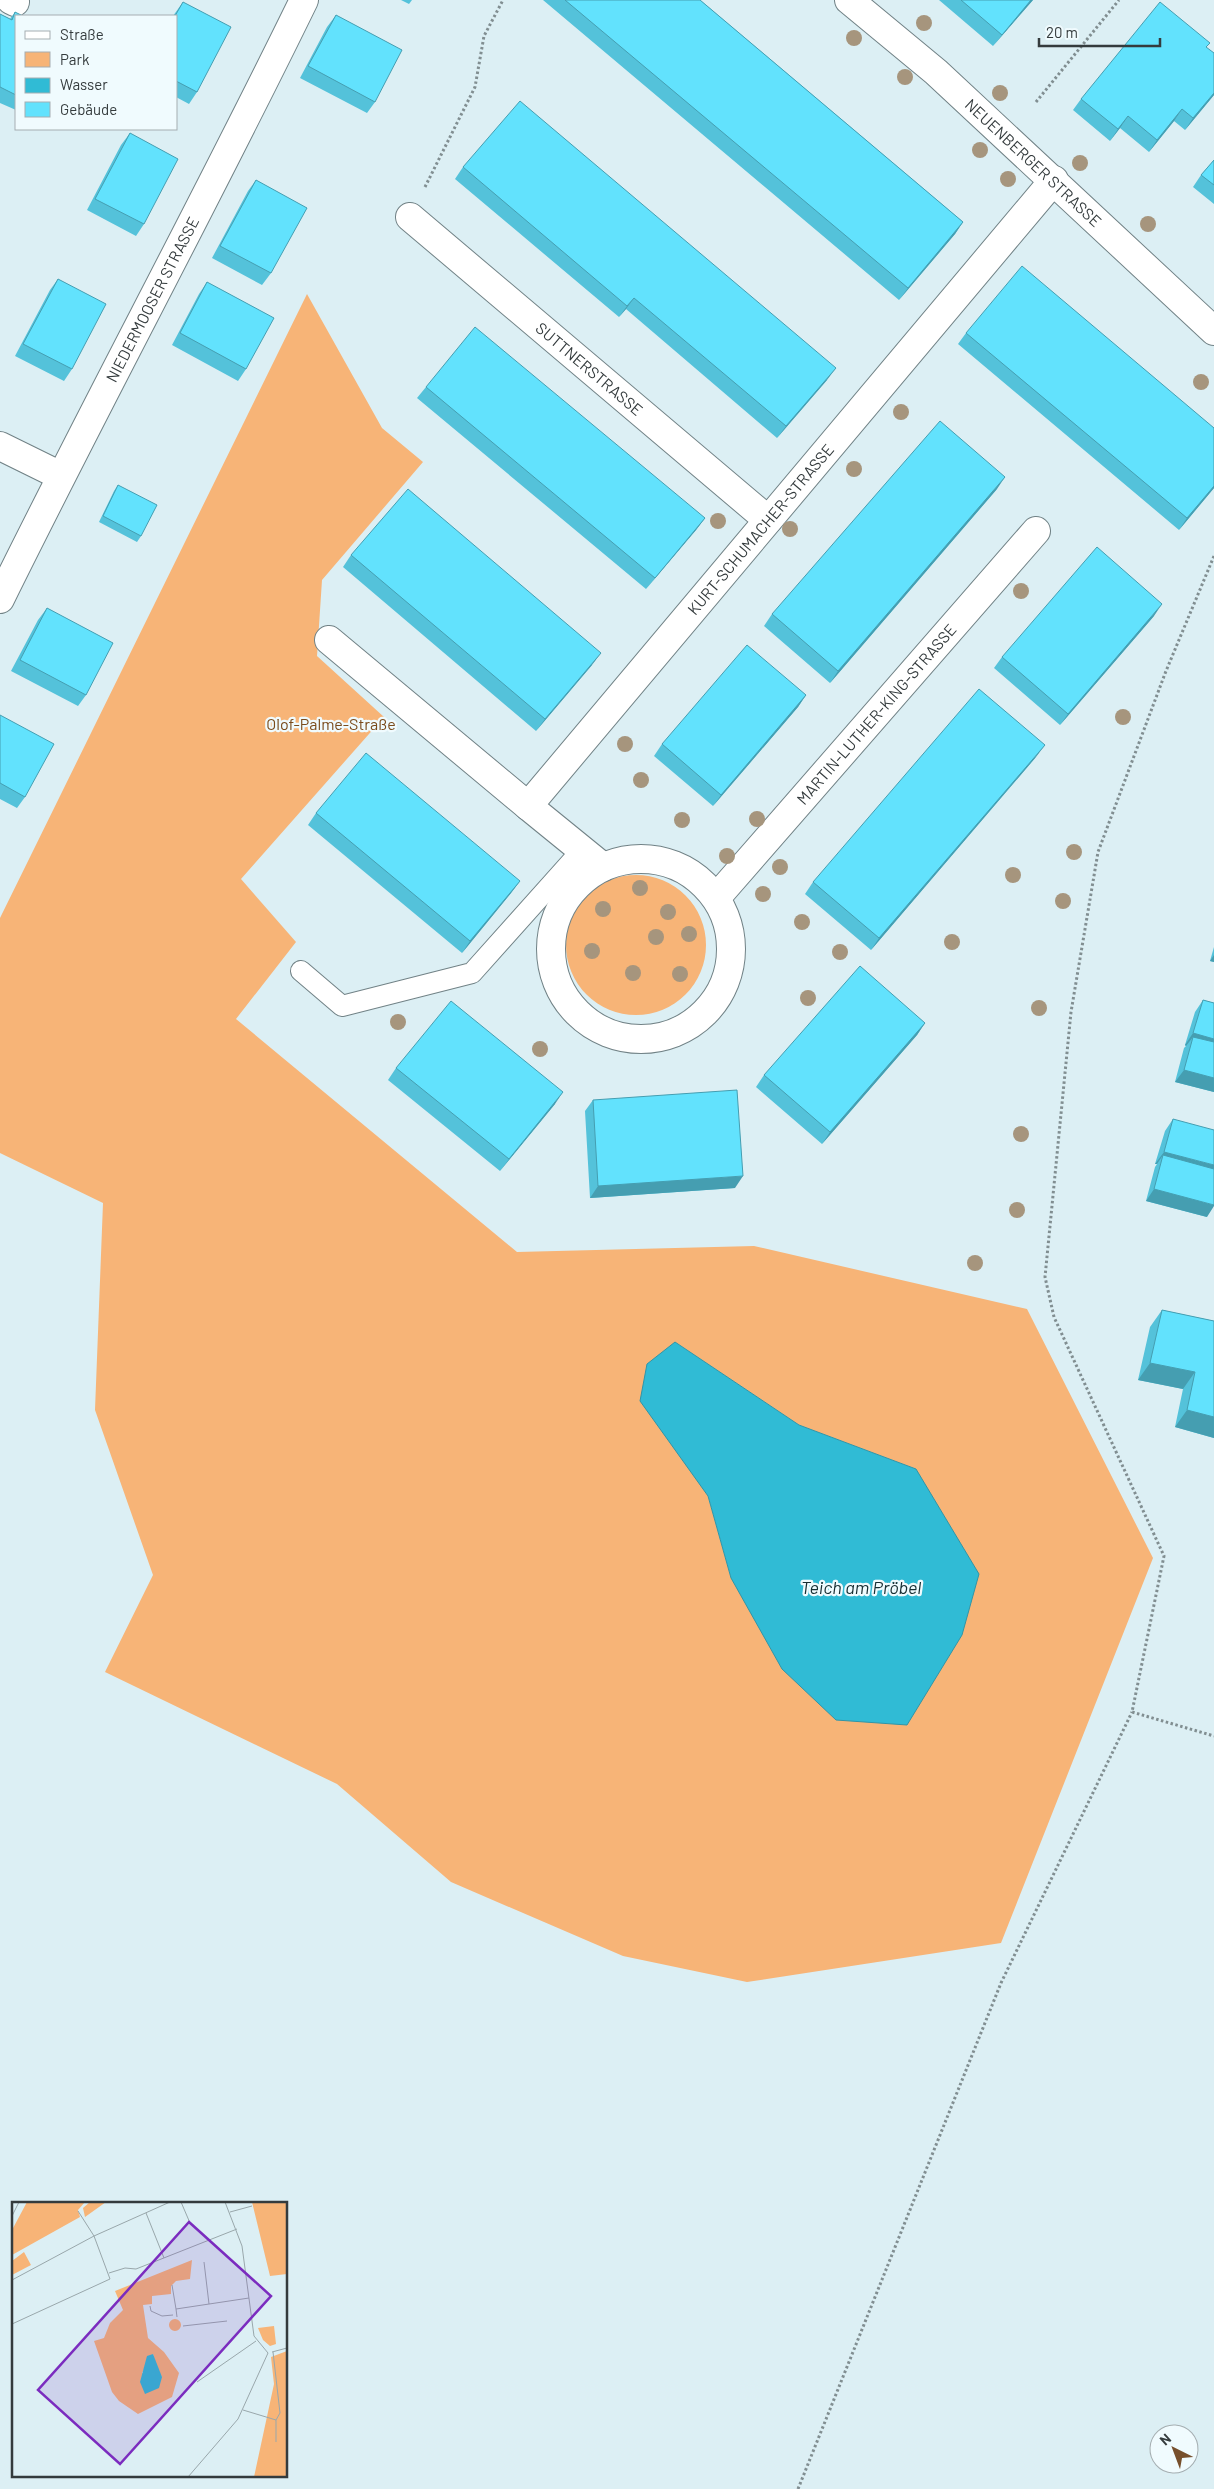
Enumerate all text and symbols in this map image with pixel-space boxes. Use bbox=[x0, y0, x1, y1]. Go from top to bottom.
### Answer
legend bbox=[15, 15, 178, 130]
scale bar bbox=[1039, 15, 1160, 47]
text: 20 m bbox=[1046, 23, 1078, 41]
text: Straße bbox=[60, 25, 104, 43]
text: Park bbox=[60, 50, 90, 68]
text: Wasser bbox=[60, 75, 108, 93]
street label: NEUENBERGER STRASSE bbox=[962, 94, 1106, 230]
text: Gebäude bbox=[60, 100, 117, 118]
street label: NIEDERMOOSER STRASSE bbox=[101, 213, 202, 385]
street label: SUTTNERSTRASSE bbox=[532, 318, 647, 419]
street label: KURT-SCHUMACHER-STRASSE bbox=[683, 440, 837, 618]
street label: MARTIN-LUTHER-KING-STRASSE bbox=[792, 620, 960, 808]
park label: Olof-Palme-Straße bbox=[266, 714, 396, 733]
water label: Teich am Pröbel bbox=[801, 1576, 921, 1598]
inset map bbox=[12, 2202, 288, 2476]
north arrow bbox=[1149, 2424, 1199, 2474]
text: N bbox=[1156, 2430, 1174, 2448]

